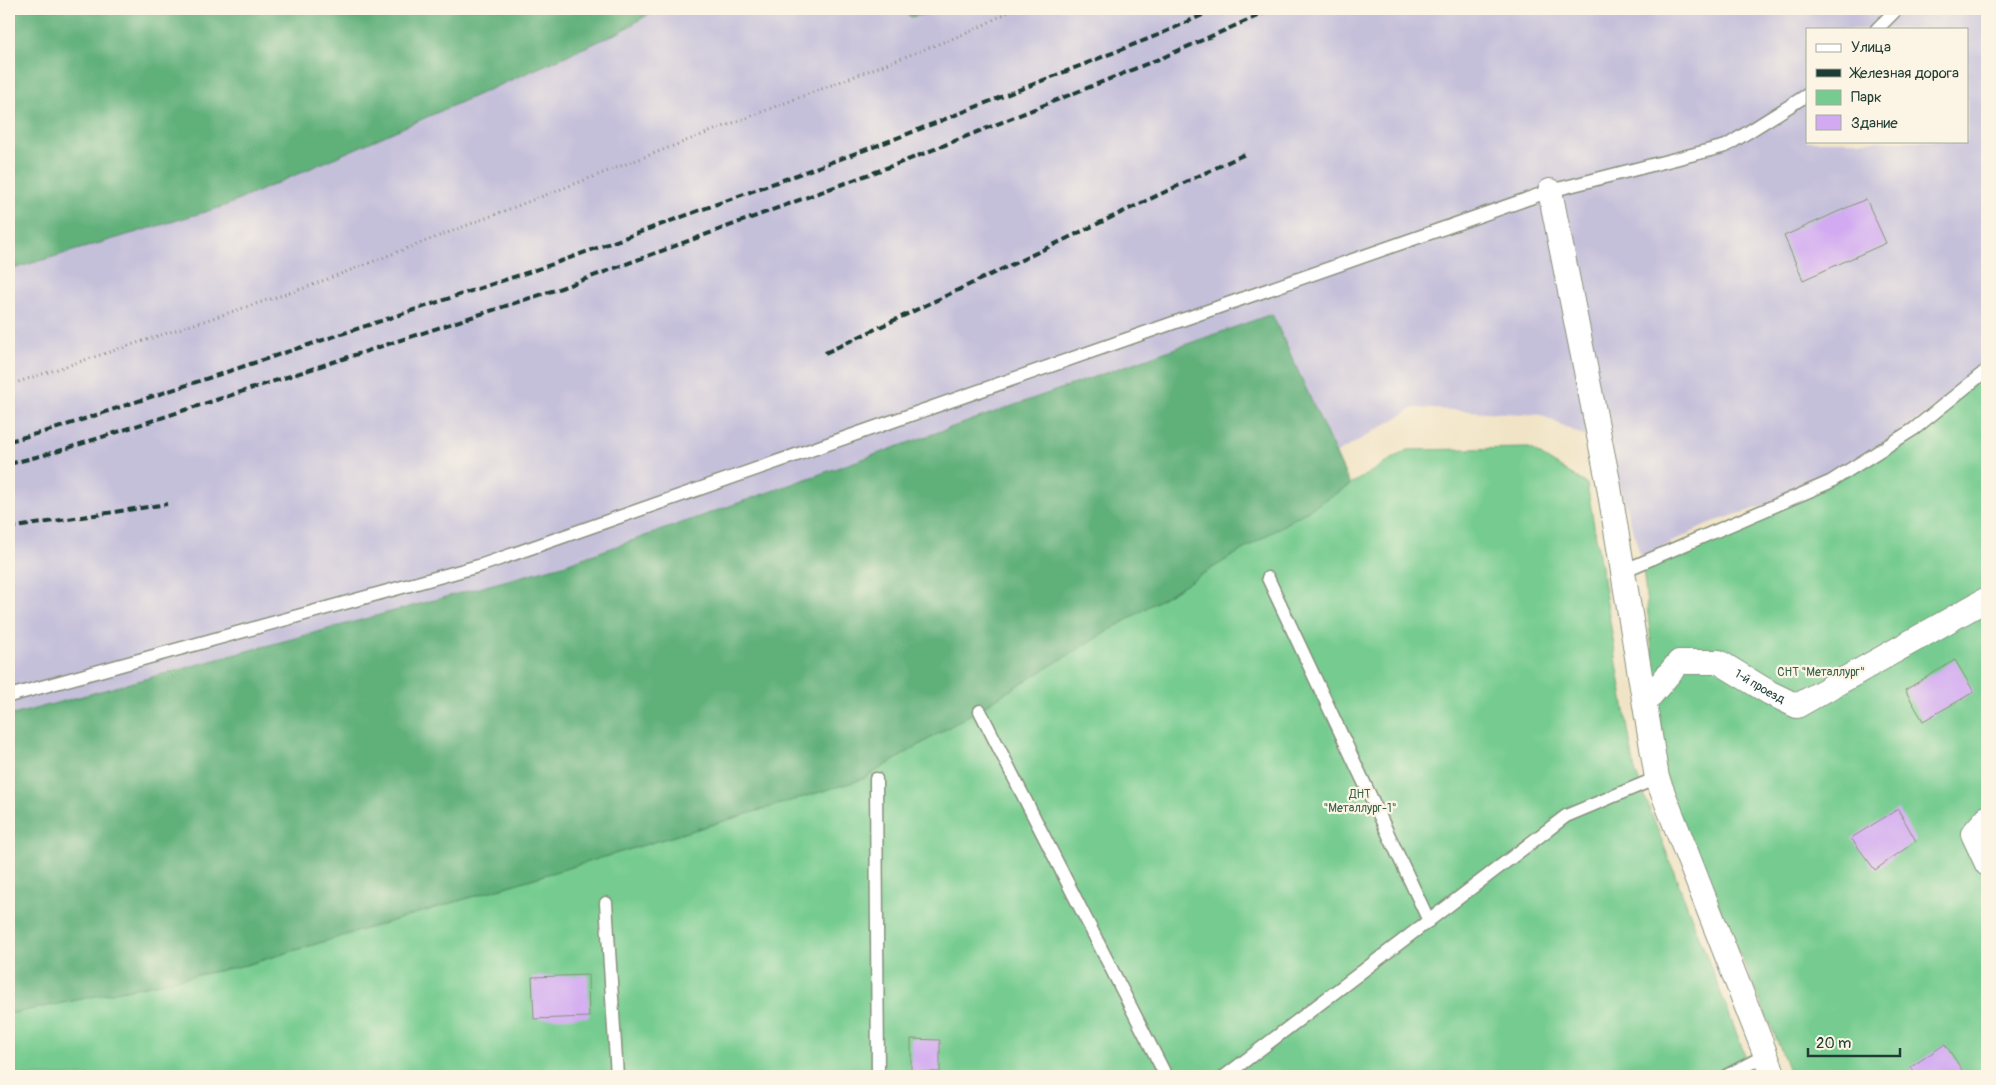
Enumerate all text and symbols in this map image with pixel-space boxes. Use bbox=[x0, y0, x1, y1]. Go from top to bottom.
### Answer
legend bbox=[1806, 28, 1968, 142]
text: Улица bbox=[1851, 38, 1891, 57]
text: Железная дорога bbox=[1849, 64, 1959, 83]
text: Парк bbox=[1851, 88, 1882, 107]
text: Здание bbox=[1851, 114, 1898, 133]
park label: СНТ "Металлург" bbox=[1777, 665, 1865, 680]
street label: 1-й проезд bbox=[1732, 666, 1788, 707]
park label: ДНТ "Металлург-1" bbox=[1323, 787, 1397, 816]
scale bar bbox=[1808, 1025, 1901, 1057]
text: 20 m bbox=[1816, 1034, 1851, 1053]

